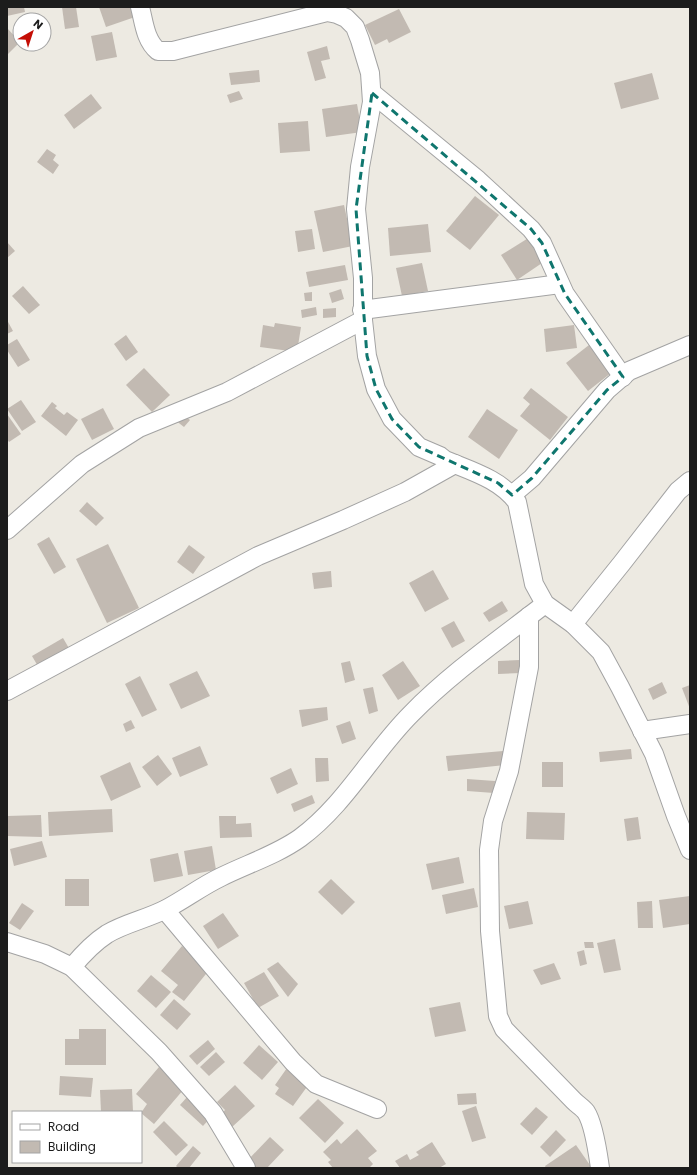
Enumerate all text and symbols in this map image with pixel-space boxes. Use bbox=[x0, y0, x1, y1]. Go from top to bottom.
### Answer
north arrow bbox=[12, 12, 52, 52]
text: N bbox=[30, 15, 47, 33]
legend bbox=[12, 1111, 142, 1163]
text: Road bbox=[48, 1118, 79, 1135]
text: Building bbox=[48, 1138, 96, 1155]

